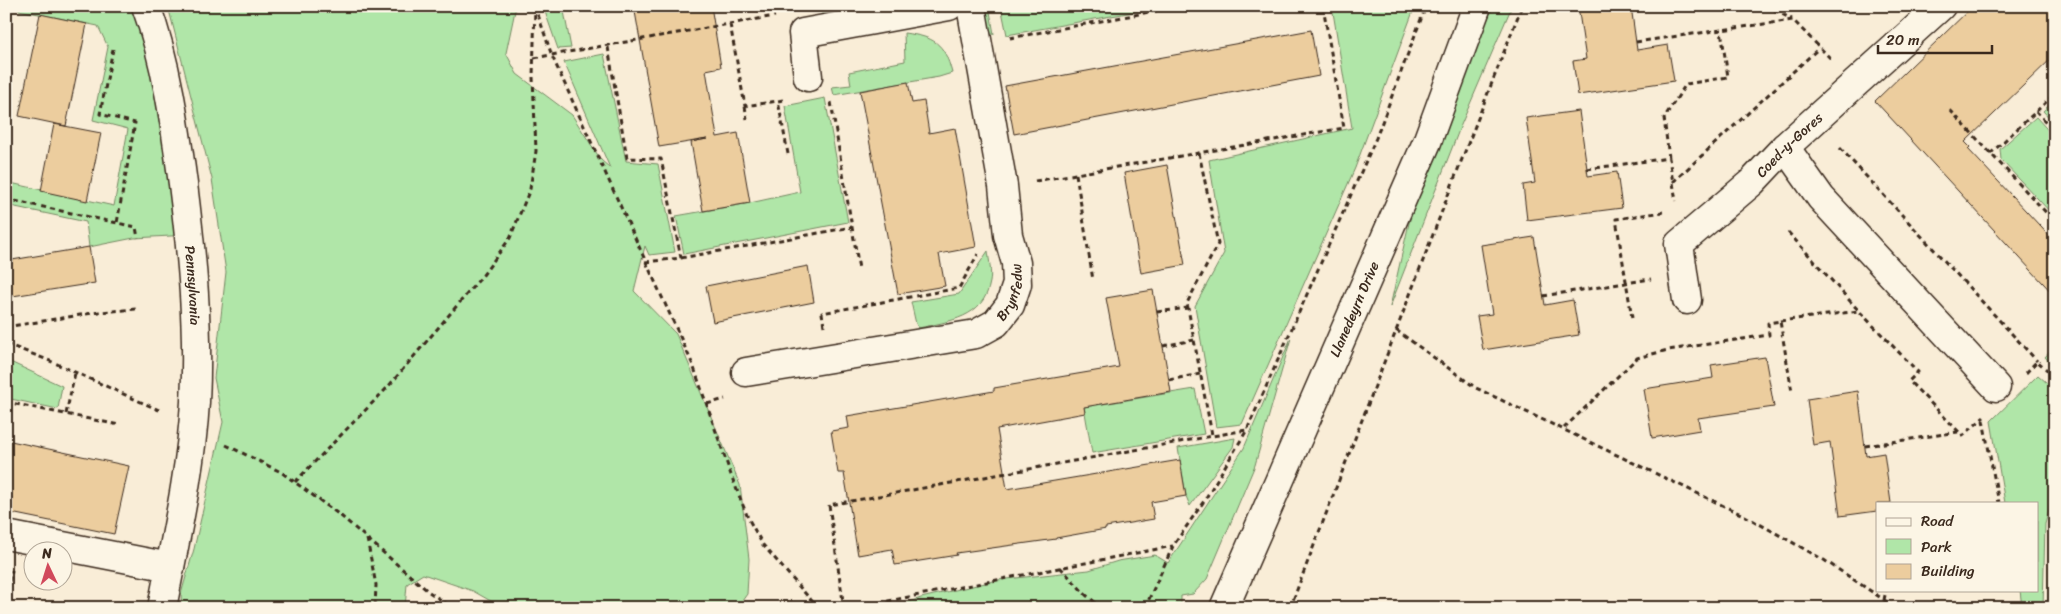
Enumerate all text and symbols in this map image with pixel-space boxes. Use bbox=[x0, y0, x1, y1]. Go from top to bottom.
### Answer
scale bar bbox=[1878, 22, 1992, 54]
text: 20 m bbox=[1886, 27, 1920, 53]
street label: Coed-y-Gores bbox=[1750, 106, 1829, 184]
street label: Pennsylvania bbox=[177, 244, 208, 326]
street label: Llanedeyrn Drive bbox=[1323, 257, 1387, 361]
street label: Brynfedw bbox=[990, 263, 1030, 327]
legend bbox=[1876, 502, 2038, 592]
text: Road bbox=[1921, 508, 1954, 534]
text: Park bbox=[1921, 534, 1952, 560]
text: N bbox=[40, 541, 53, 566]
north arrow bbox=[22, 542, 72, 592]
text: Building bbox=[1921, 558, 1975, 584]

